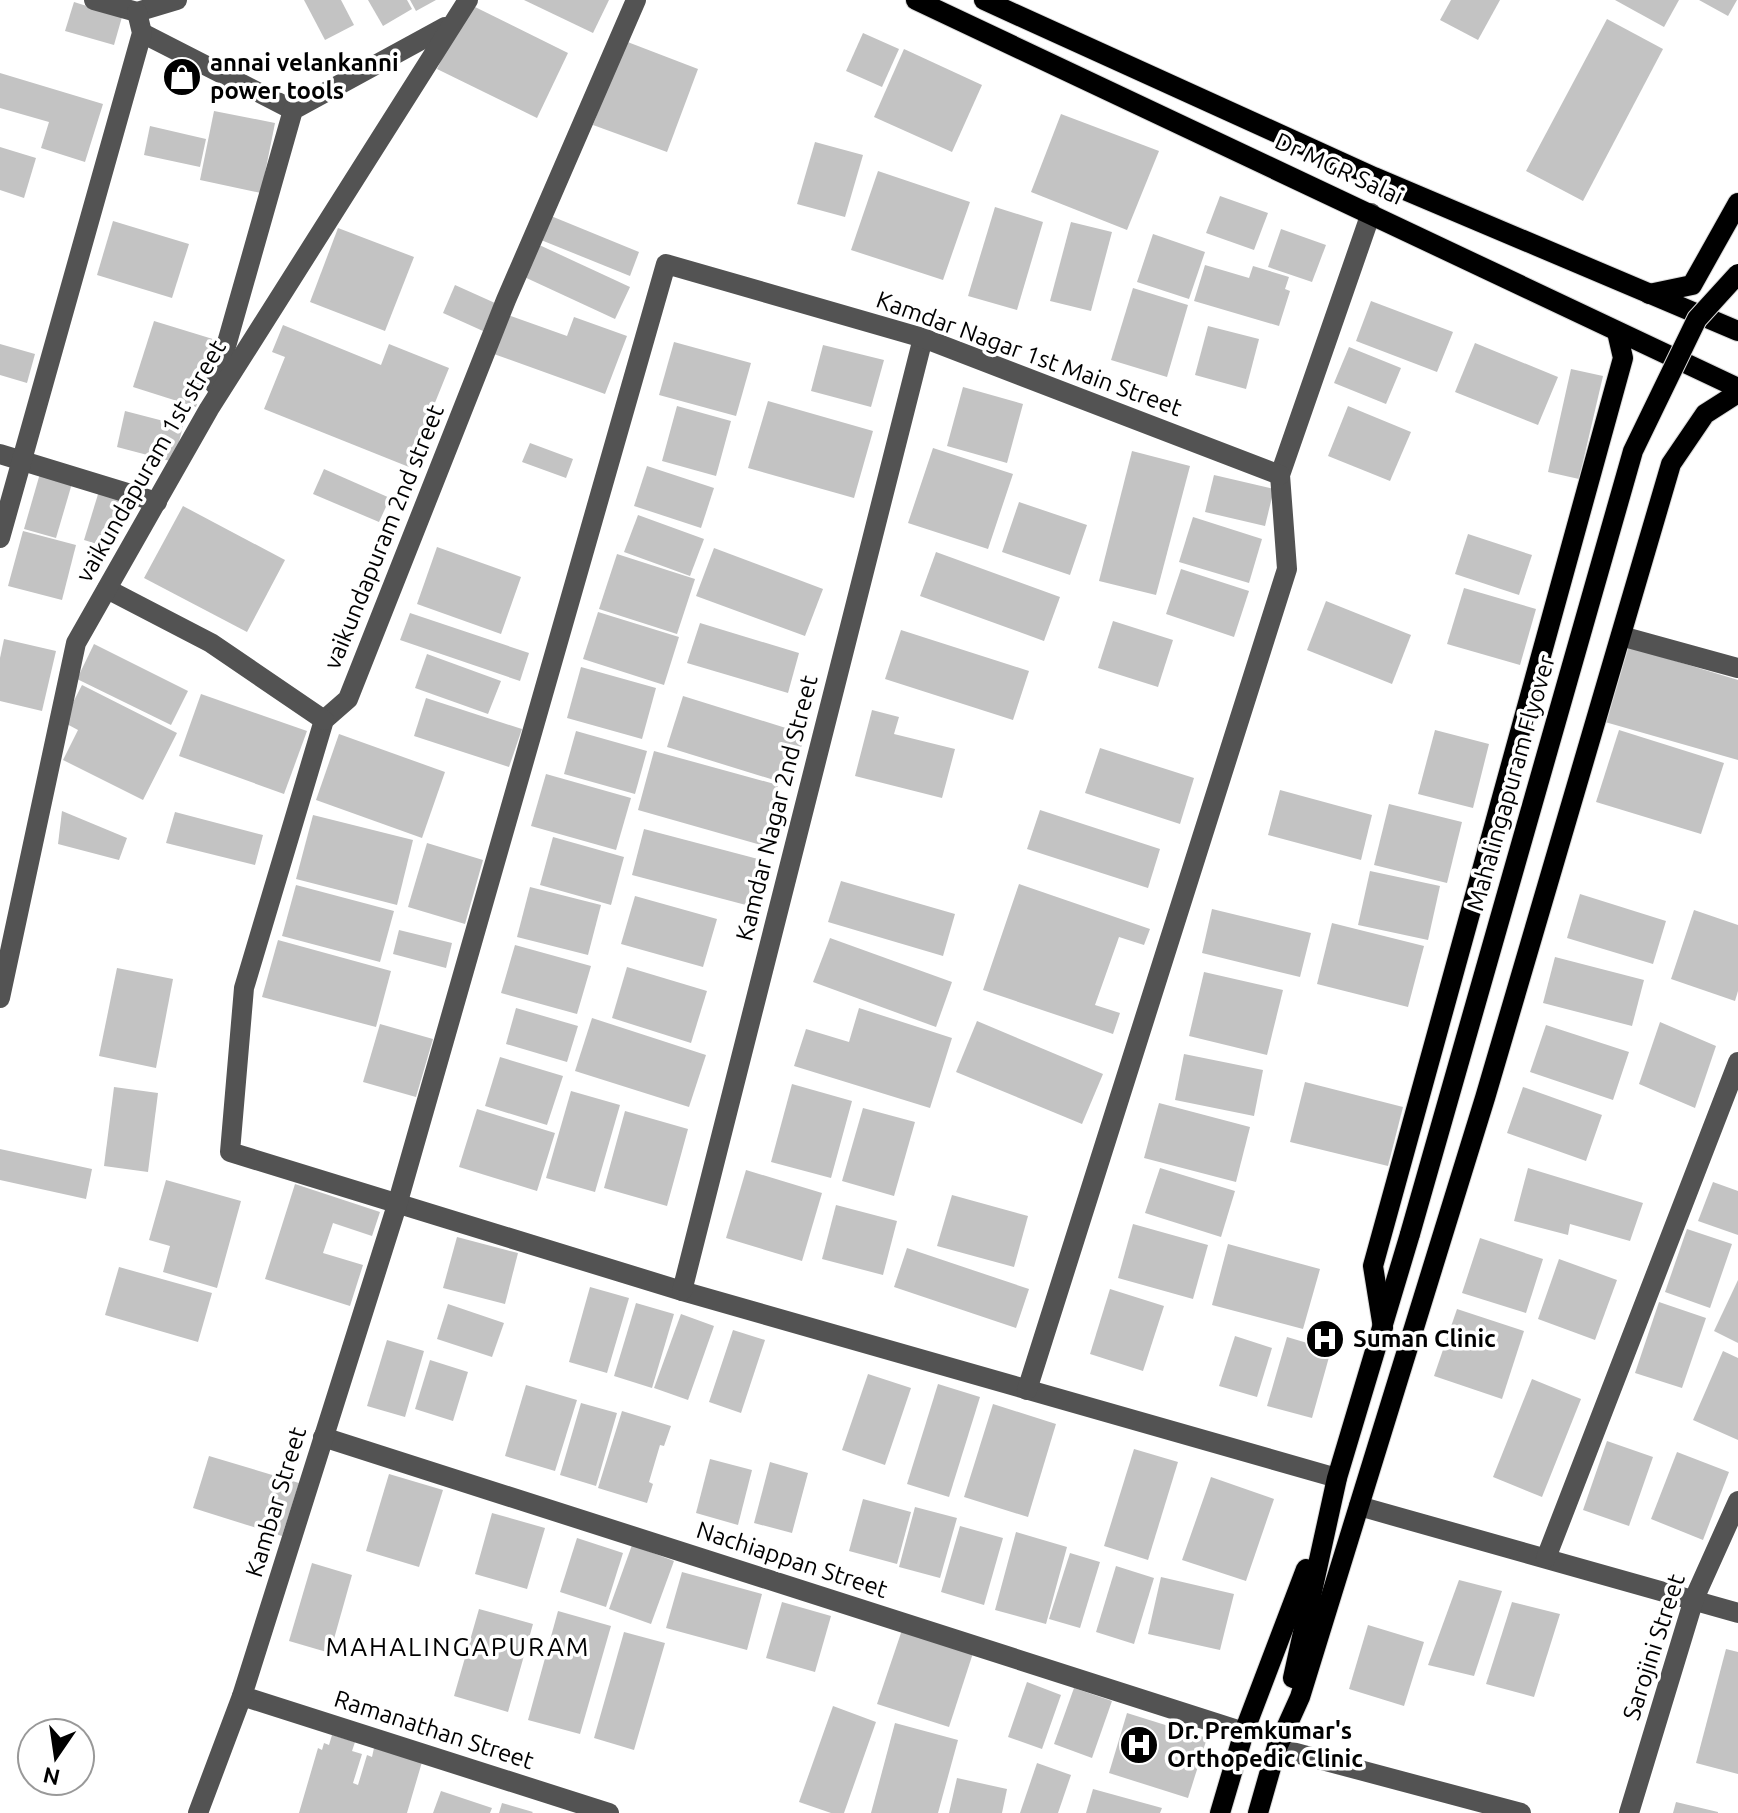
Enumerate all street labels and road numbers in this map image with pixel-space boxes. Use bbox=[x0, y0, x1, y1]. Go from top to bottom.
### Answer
street label: Dr MGR Salai bbox=[1271, 127, 1408, 210]
street label: Kamdar Nagar 1st Main Street bbox=[873, 286, 1186, 422]
street label: vaikundapuram 1st street bbox=[70, 335, 231, 587]
street label: vaikundapuram 2nd street bbox=[318, 400, 449, 673]
street label: Mahalingapuram Flyover bbox=[1461, 652, 1560, 914]
street label: Kamdar Nagar 2nd Street bbox=[730, 672, 823, 943]
street label: Kambar Street bbox=[240, 1423, 311, 1580]
street label: Nachiappan Street bbox=[693, 1516, 892, 1603]
street label: Sarojini Street bbox=[1617, 1570, 1690, 1723]
street label: Ramanathan Street bbox=[331, 1685, 538, 1775]

